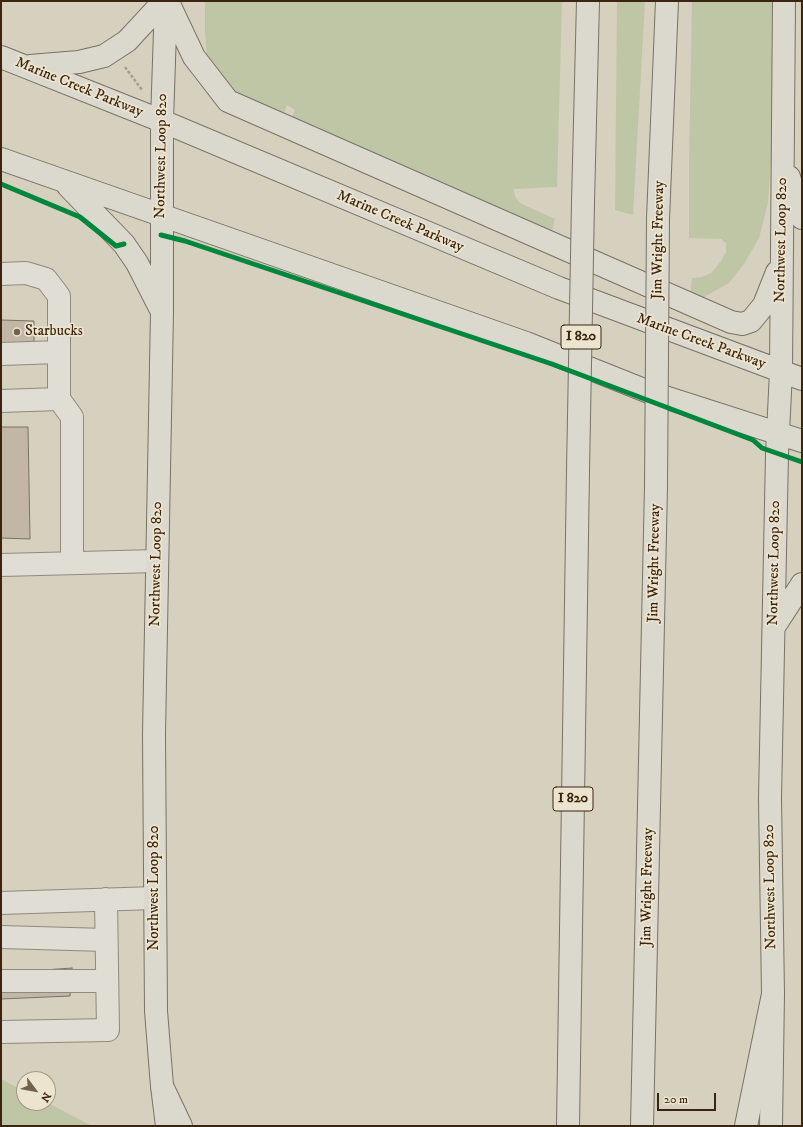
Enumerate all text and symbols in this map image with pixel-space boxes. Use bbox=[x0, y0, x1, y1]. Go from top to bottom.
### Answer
street label: Marine Creek Parkway bbox=[12, 54, 146, 122]
street label: Northwest Loop 820 bbox=[152, 93, 172, 219]
street label: Northwest Loop 820 bbox=[772, 177, 792, 303]
street label: Jim Wright Freeway bbox=[649, 180, 669, 300]
street label: Marine Creek Parkway bbox=[334, 187, 466, 257]
street label: Marine Creek Parkway bbox=[634, 310, 768, 374]
place label: Starbucks bbox=[25, 323, 83, 341]
road number: I 820 bbox=[561, 325, 601, 349]
marker: Starbucks bbox=[12, 327, 22, 337]
street label: Northwest Loop 820 bbox=[765, 500, 785, 626]
street label: Northwest Loop 820 bbox=[147, 501, 167, 627]
street label: Jim Wright Freeway bbox=[645, 503, 665, 623]
road number: I 820 bbox=[553, 787, 593, 811]
street label: Northwest Loop 820 bbox=[761, 824, 781, 950]
street label: Northwest Loop 820 bbox=[146, 825, 164, 951]
street label: Jim Wright Freeway bbox=[638, 827, 658, 947]
north arrow bbox=[16, 1071, 56, 1111]
scale bar bbox=[659, 1085, 718, 1111]
text: N bbox=[37, 1089, 54, 1104]
text: 20 m bbox=[664, 1092, 688, 1107]

